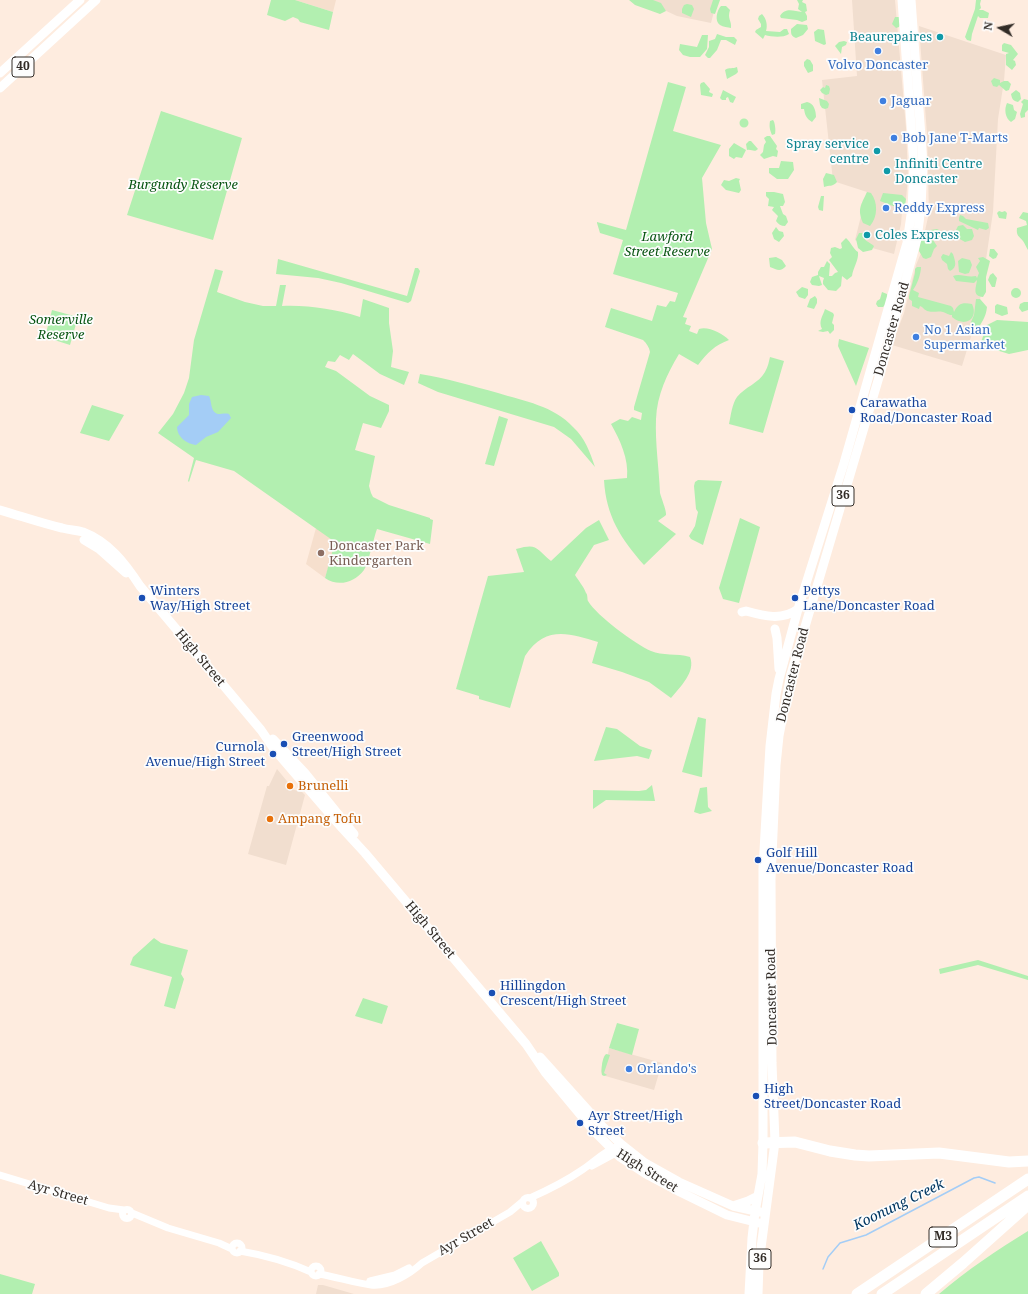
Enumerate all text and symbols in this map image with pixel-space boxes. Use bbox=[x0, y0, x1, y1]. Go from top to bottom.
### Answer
north arrow bbox=[980, 8, 1020, 48]
text: N bbox=[980, 21, 996, 32]
place label: Beaurepaires bbox=[849, 29, 932, 45]
marker: Beaurepaires bbox=[935, 32, 945, 42]
marker: Volvo Doncaster bbox=[873, 46, 883, 56]
road number: 40 bbox=[12, 57, 34, 77]
place label: Volvo Doncaster bbox=[828, 57, 928, 73]
place label: Jaguar bbox=[891, 93, 932, 109]
marker: Jaguar bbox=[878, 96, 888, 106]
place label: Bob Jane T-Marts bbox=[902, 130, 1008, 146]
marker: Bob Jane T-Marts bbox=[889, 133, 899, 143]
place label: Spray service centre bbox=[786, 136, 869, 167]
marker: Spray service centre bbox=[872, 146, 882, 156]
place label: Infiniti Centre Doncaster bbox=[895, 156, 982, 187]
marker: Infiniti Centre Doncaster bbox=[882, 166, 892, 176]
park label: Burgundy Reserve bbox=[128, 177, 238, 193]
place label: Reddy Express bbox=[894, 200, 985, 216]
marker: Reddy Express bbox=[881, 203, 891, 213]
place label: Coles Express bbox=[875, 227, 959, 243]
park label: Lawford Street Reserve bbox=[624, 229, 710, 260]
marker: Coles Express bbox=[862, 230, 872, 240]
street label: Doncaster Road bbox=[871, 280, 913, 378]
park label: Somerville Reserve bbox=[29, 312, 93, 343]
place label: No 1 Asian Supermarket bbox=[924, 322, 1005, 353]
marker: No 1 Asian Supermarket bbox=[911, 332, 921, 342]
place label: Carawatha Road/Doncaster Road bbox=[860, 395, 992, 426]
marker: Carawatha Road/Doncaster Road bbox=[847, 405, 857, 415]
road number: 36 bbox=[832, 486, 854, 506]
place label: Doncaster Park Kindergarten bbox=[329, 538, 424, 569]
marker: Doncaster Park Kindergarten bbox=[316, 548, 326, 558]
place label: Winters Way/High Street bbox=[150, 583, 250, 614]
place label: Pettys Lane/Doncaster Road bbox=[803, 583, 935, 614]
marker: Winters Way/High Street bbox=[137, 593, 147, 603]
marker: Pettys Lane/Doncaster Road bbox=[790, 593, 800, 603]
street label: High Street bbox=[172, 626, 228, 690]
street label: Doncaster Road bbox=[774, 626, 812, 724]
place label: Greenwood Street/High Street bbox=[292, 729, 401, 760]
place label: Curnola Avenue/High Street bbox=[145, 739, 265, 770]
marker: Greenwood Street/High Street bbox=[279, 739, 289, 749]
marker: Curnola Avenue/High Street bbox=[268, 749, 278, 759]
place label: Brunelli bbox=[298, 778, 348, 794]
marker: Brunelli bbox=[285, 781, 295, 791]
place label: Ampang Tofu bbox=[278, 811, 361, 827]
marker: Ampang Tofu bbox=[265, 814, 275, 824]
place label: Golf Hill Avenue/Doncaster Road bbox=[766, 845, 913, 876]
marker: Golf Hill Avenue/Doncaster Road bbox=[753, 855, 763, 865]
street label: High Street bbox=[402, 898, 458, 962]
street label: Doncaster Road bbox=[763, 948, 781, 1046]
place label: Hillingdon Crescent/High Street bbox=[500, 978, 626, 1009]
marker: Hillingdon Crescent/High Street bbox=[487, 988, 497, 998]
place label: Orlando's bbox=[637, 1061, 697, 1077]
marker: Orlando's bbox=[624, 1064, 634, 1074]
place label: High Street/Doncaster Road bbox=[764, 1081, 901, 1112]
marker: High Street/Doncaster Road bbox=[751, 1091, 761, 1101]
place label: Ayr Street/High Street bbox=[588, 1108, 683, 1139]
marker: Ayr Street/High Street bbox=[575, 1118, 585, 1128]
street label: High Street bbox=[613, 1146, 681, 1196]
water label: Koonung Creek bbox=[851, 1176, 947, 1234]
street label: Ayr Street bbox=[26, 1177, 90, 1209]
street label: Ayr Street bbox=[435, 1215, 497, 1259]
road number: M3 bbox=[929, 1227, 957, 1247]
road number: 36 bbox=[749, 1249, 771, 1269]

